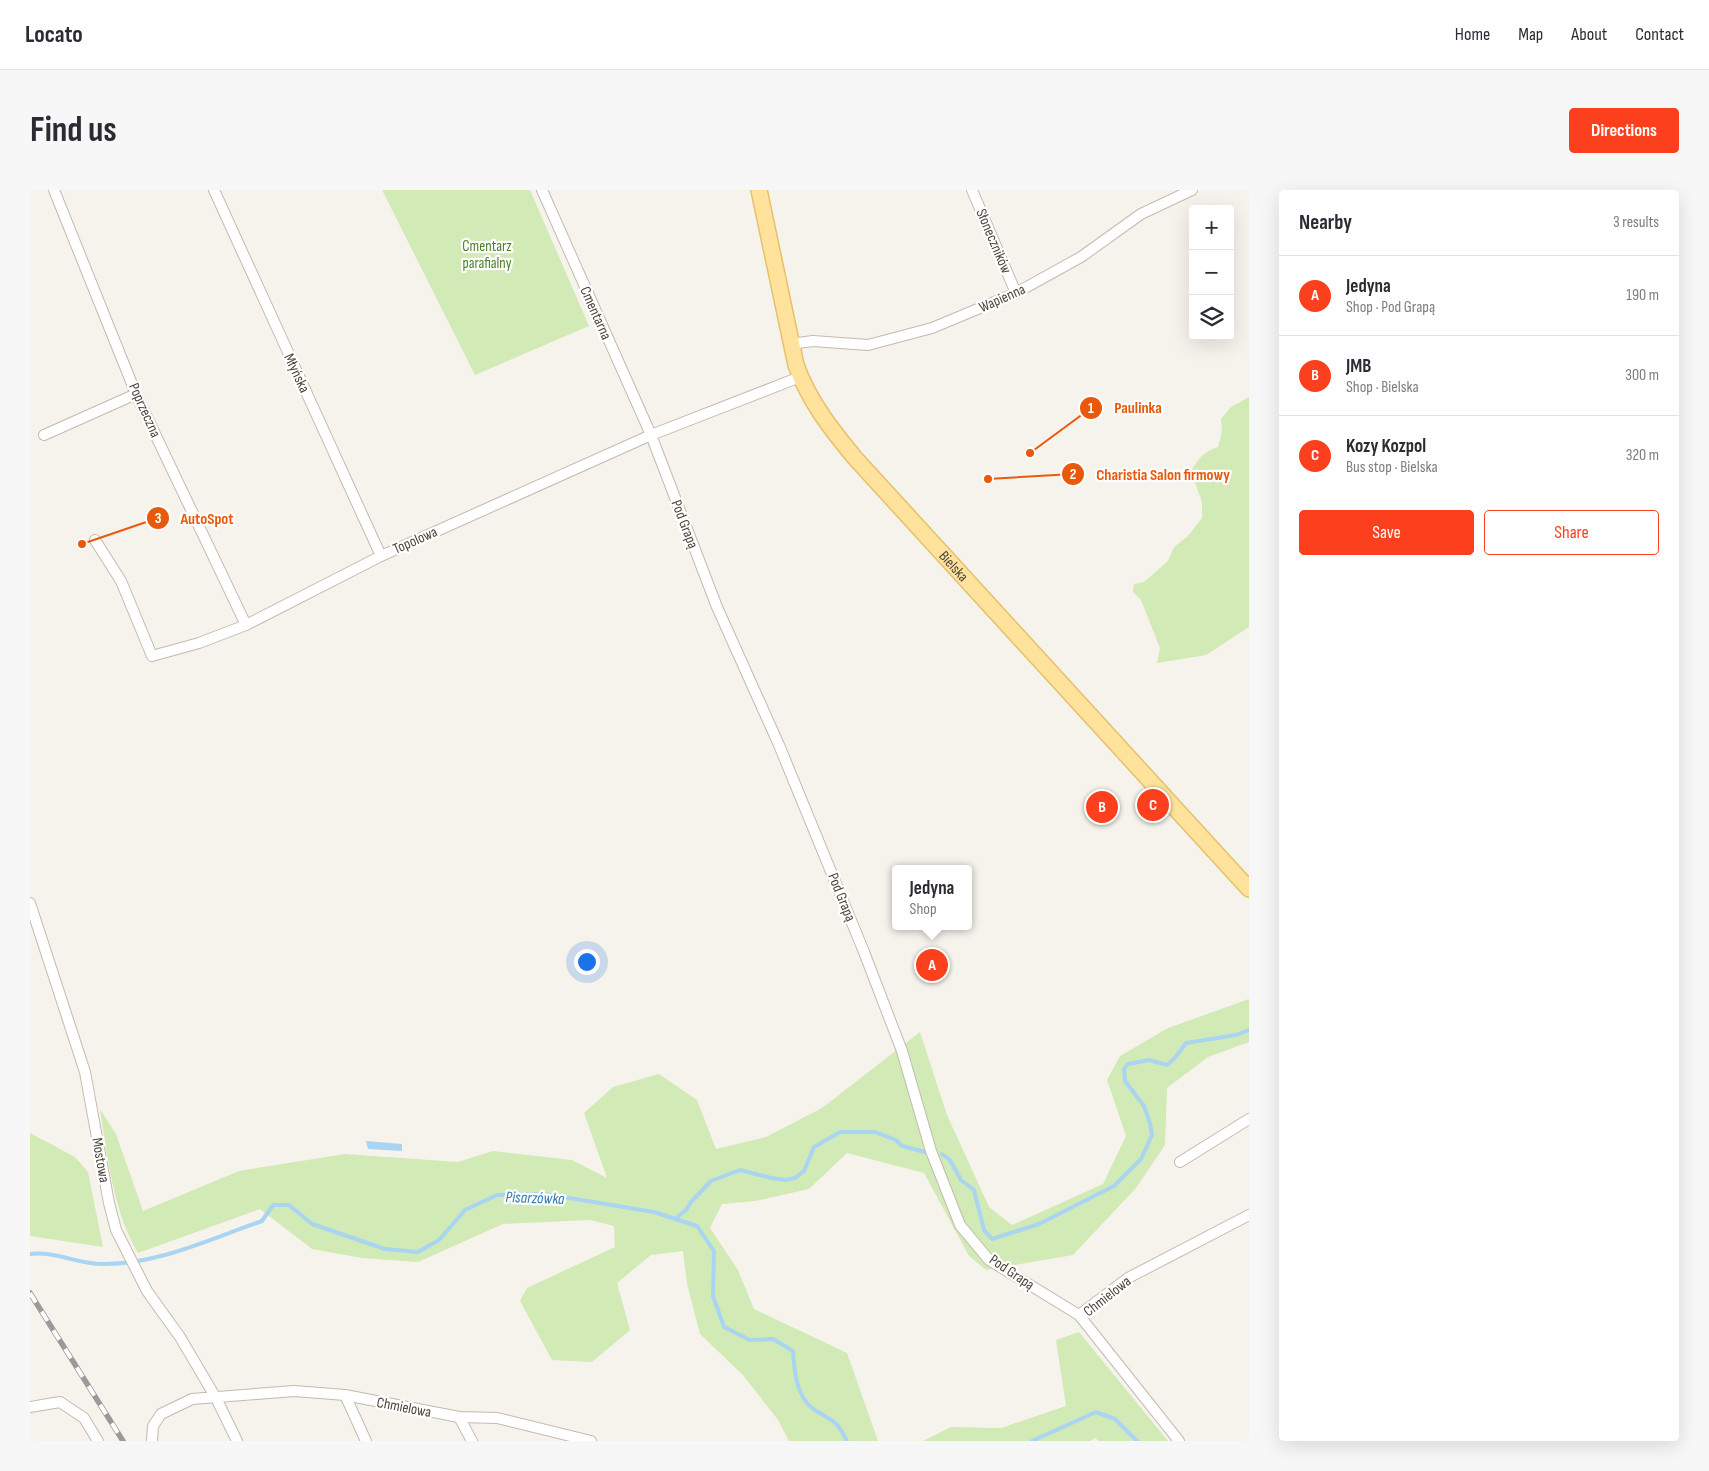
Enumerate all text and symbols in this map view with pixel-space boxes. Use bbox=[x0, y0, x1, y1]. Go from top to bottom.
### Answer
text: Locato bbox=[25, 20, 83, 49]
text: Home bbox=[1455, 24, 1490, 45]
text: Map bbox=[1518, 24, 1543, 45]
text: About bbox=[1571, 24, 1607, 45]
text: Contact bbox=[1635, 24, 1684, 45]
button: Directions bbox=[1569, 108, 1679, 153]
text: Find us bbox=[30, 109, 117, 152]
map controls bbox=[1189, 205, 1234, 340]
button: + bbox=[1189, 205, 1234, 250]
street label: Słoneczników bbox=[971, 206, 1016, 277]
text: Nearby bbox=[1299, 210, 1352, 235]
text: 3 results bbox=[1613, 213, 1659, 232]
park label: Cmentarz parafialny bbox=[462, 237, 512, 273]
button: − bbox=[1189, 250, 1234, 295]
text: Jedyna bbox=[1346, 275, 1391, 298]
street label: Wapienna bbox=[976, 280, 1029, 317]
street label: Cmentarna bbox=[575, 284, 616, 343]
text: A bbox=[1311, 286, 1319, 305]
text: 190 m bbox=[1626, 286, 1659, 305]
button: layers bbox=[1189, 295, 1234, 340]
text: Shop · Pod Grapą bbox=[1346, 298, 1435, 317]
street label: Młyńska bbox=[279, 351, 314, 396]
text: JMB bbox=[1346, 355, 1371, 378]
text: B bbox=[1311, 366, 1319, 385]
text: 300 m bbox=[1625, 366, 1659, 385]
text: Shop · Bielska bbox=[1346, 378, 1419, 397]
street label: Poprzeczna bbox=[124, 380, 165, 441]
callout: Paulinka bbox=[1079, 392, 1171, 423]
text: 1 bbox=[1088, 399, 1094, 418]
text: Paulinka bbox=[1114, 399, 1162, 418]
text: Kozy Kozpol bbox=[1346, 435, 1426, 458]
text: C bbox=[1311, 446, 1319, 465]
text: 320 m bbox=[1626, 446, 1659, 465]
text: Bus stop · Bielska bbox=[1346, 458, 1438, 477]
callout: Charistia Salon firmowy bbox=[1061, 459, 1239, 490]
text: 2 bbox=[1070, 465, 1076, 484]
text: Charistia Salon firmowy bbox=[1096, 466, 1230, 485]
street label: Pod Grapą bbox=[667, 497, 703, 551]
callout: AutoSpot bbox=[146, 503, 244, 534]
text: 3 bbox=[155, 509, 162, 528]
text: AutoSpot bbox=[179, 510, 234, 529]
button: Save bbox=[1299, 510, 1474, 555]
button: Share bbox=[1484, 510, 1659, 555]
street label: Topolowa bbox=[390, 522, 441, 559]
street label: Bielska bbox=[935, 547, 972, 586]
pin: C bbox=[1137, 786, 1169, 824]
pin: B bbox=[1086, 788, 1118, 826]
popup bbox=[892, 865, 972, 930]
street label: Pod Grapą bbox=[823, 870, 860, 924]
text: Jedyna bbox=[910, 877, 954, 900]
text: Shop bbox=[910, 900, 937, 919]
pin: A bbox=[916, 946, 948, 984]
your location bbox=[574, 949, 600, 975]
street label: Mostowa bbox=[87, 1136, 114, 1184]
water label: Pisarzówka bbox=[505, 1188, 565, 1209]
street label: Pod Grapą bbox=[985, 1250, 1038, 1295]
street label: Chmielowa bbox=[1080, 1272, 1135, 1321]
street label: Chmielowa bbox=[375, 1393, 433, 1422]

